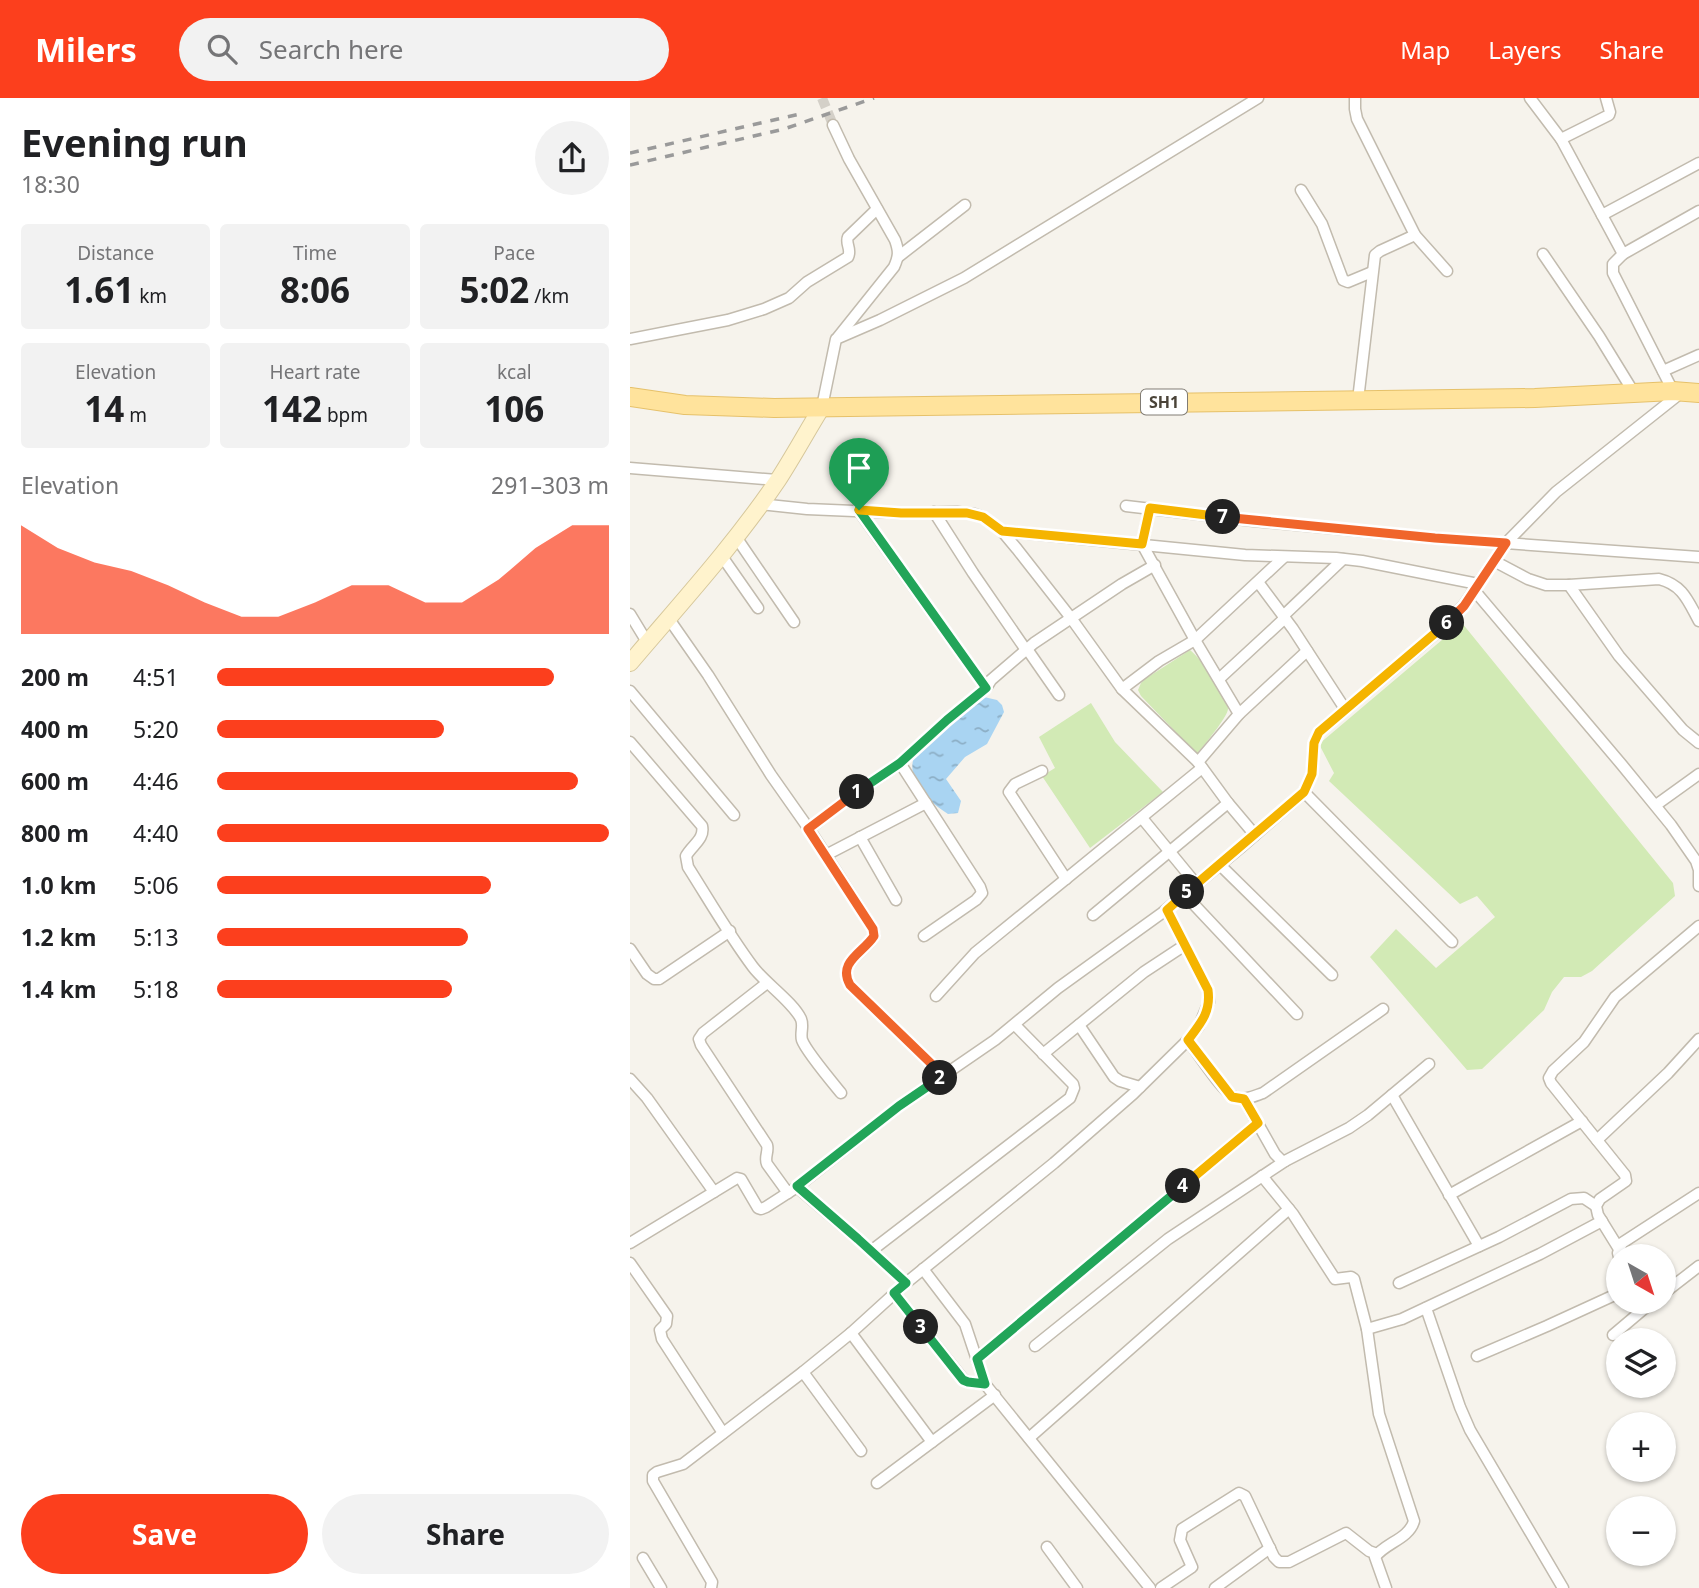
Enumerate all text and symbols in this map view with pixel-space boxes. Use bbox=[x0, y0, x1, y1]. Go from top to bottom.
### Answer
search box bbox=[179, 18, 669, 81]
text: Milers bbox=[35, 27, 137, 72]
icon: search bbox=[203, 30, 241, 68]
text: Search here bbox=[259, 31, 404, 67]
text: Map bbox=[1400, 33, 1450, 66]
text: Layers bbox=[1488, 33, 1562, 66]
text: Share bbox=[1600, 33, 1664, 66]
text: Evening run bbox=[21, 116, 248, 168]
button: share bbox=[535, 121, 609, 195]
text: 18:30 bbox=[21, 168, 80, 200]
text: Distance bbox=[77, 240, 154, 266]
text: Time bbox=[293, 240, 337, 266]
text: Pace bbox=[493, 240, 535, 266]
text: 1.61 bbox=[64, 266, 134, 313]
text: 8:06 bbox=[280, 266, 350, 313]
text: 5:02 bbox=[459, 266, 529, 313]
text: km bbox=[134, 283, 167, 309]
text: /km bbox=[529, 283, 569, 309]
text: Elevation bbox=[75, 359, 156, 385]
text: Heart rate bbox=[270, 359, 360, 385]
text: kcal bbox=[497, 359, 532, 385]
text: 14 bbox=[84, 385, 124, 432]
text: 142 bbox=[262, 385, 322, 432]
text: 106 bbox=[484, 385, 544, 432]
road number: SH1 bbox=[1141, 390, 1187, 414]
text: m bbox=[124, 402, 147, 428]
text: bpm bbox=[322, 402, 368, 428]
pin bbox=[829, 438, 889, 510]
icon: arrive bbox=[840, 449, 878, 487]
text: Elevation bbox=[21, 469, 119, 501]
text: 291–303 m bbox=[491, 469, 609, 501]
pin: 7 bbox=[1206, 500, 1240, 534]
text: 7 bbox=[1217, 503, 1228, 529]
pin: 6 bbox=[1430, 606, 1464, 640]
text: 6 bbox=[1441, 609, 1452, 635]
text: 200 m bbox=[21, 661, 89, 693]
text: 4:51 bbox=[133, 661, 179, 693]
text: 400 m bbox=[21, 713, 89, 745]
text: 5:20 bbox=[133, 713, 179, 745]
text: 600 m bbox=[21, 765, 89, 797]
text: 4:46 bbox=[133, 765, 179, 797]
pin: 1 bbox=[840, 774, 874, 810]
text: 1 bbox=[851, 778, 862, 804]
text: 800 m bbox=[21, 817, 89, 849]
text: 4:40 bbox=[133, 817, 179, 849]
text: 1.0 km bbox=[21, 869, 96, 901]
text: 5:06 bbox=[133, 869, 179, 901]
pin: 5 bbox=[1170, 874, 1204, 910]
text: 5 bbox=[1181, 878, 1192, 904]
text: 1.2 km bbox=[21, 921, 96, 953]
text: 5:13 bbox=[133, 921, 179, 953]
text: 1.4 km bbox=[21, 973, 96, 1005]
text: 5:18 bbox=[133, 973, 179, 1005]
pin: 2 bbox=[922, 1060, 958, 1096]
text: 2 bbox=[934, 1064, 945, 1090]
pin: 4 bbox=[1166, 1168, 1200, 1204]
text: 4 bbox=[1177, 1172, 1188, 1198]
north arrow bbox=[1606, 1244, 1676, 1314]
map controls bbox=[1606, 1244, 1676, 1566]
pin: 3 bbox=[904, 1310, 938, 1344]
text: 3 bbox=[915, 1313, 926, 1339]
button: layers bbox=[1606, 1328, 1676, 1398]
button: + bbox=[1606, 1412, 1676, 1482]
button: Save bbox=[21, 1494, 308, 1574]
button: Share bbox=[322, 1494, 609, 1574]
button: − bbox=[1606, 1496, 1676, 1566]

